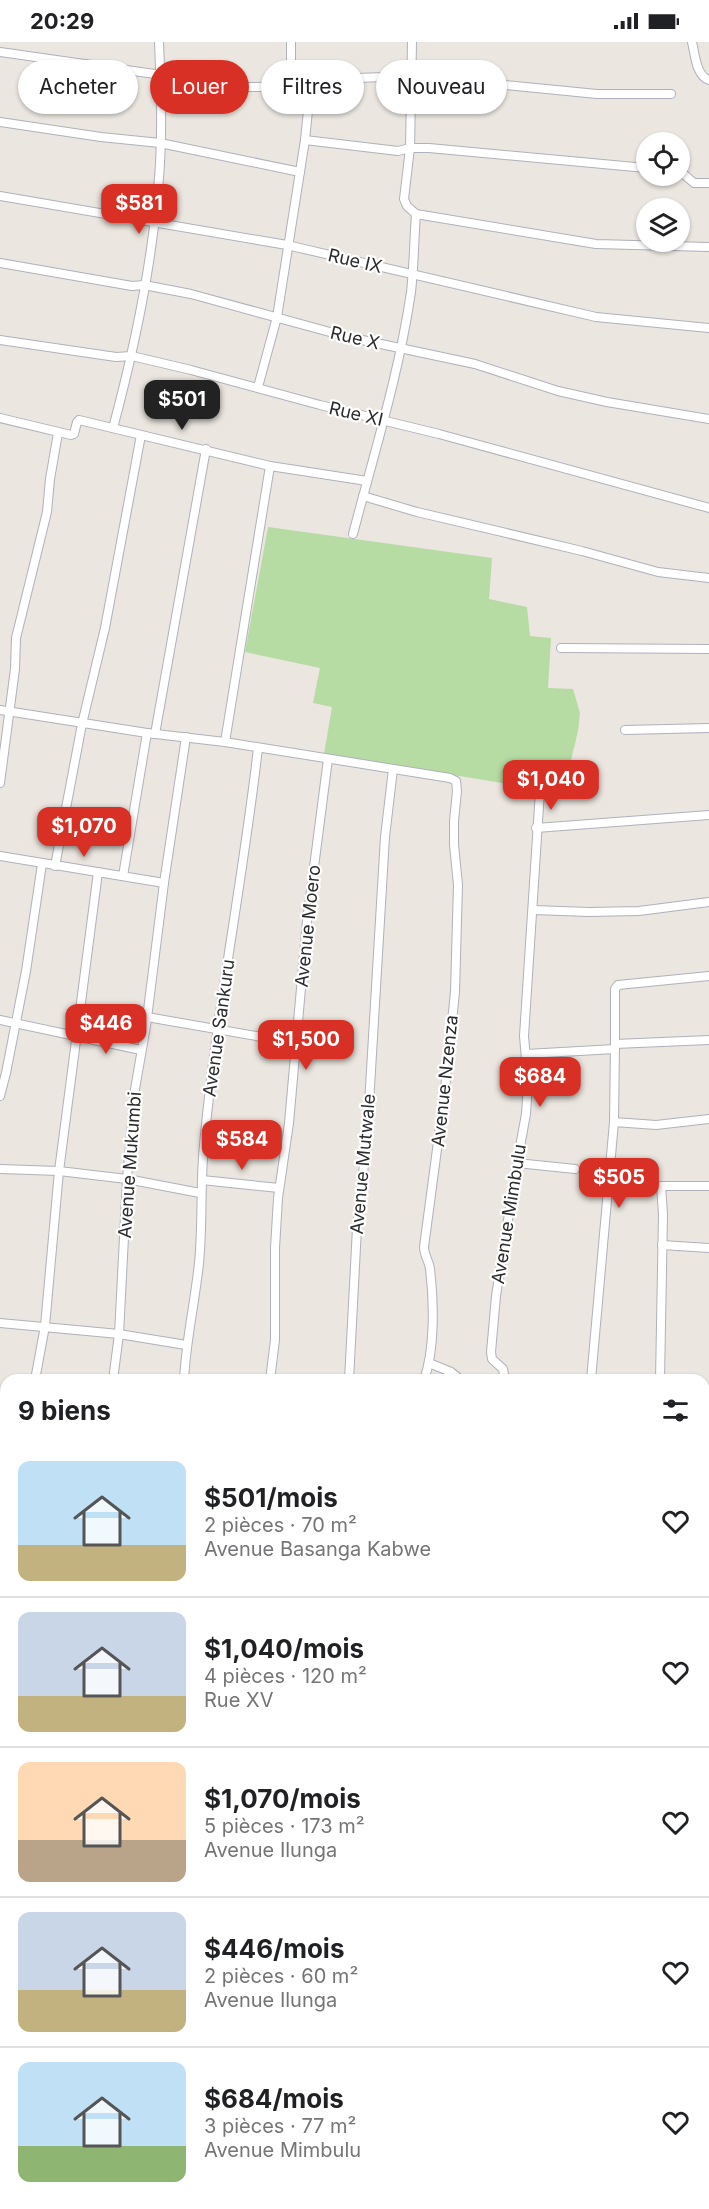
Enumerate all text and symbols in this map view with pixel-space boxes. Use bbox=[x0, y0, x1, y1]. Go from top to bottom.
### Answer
text: 20:29 bbox=[30, 8, 94, 34]
chip: Acheter bbox=[18, 60, 138, 114]
chip: Louer bbox=[150, 60, 249, 114]
chip: Filtres bbox=[261, 60, 364, 114]
chip: Nouveau bbox=[376, 60, 507, 114]
map controls bbox=[636, 132, 690, 252]
button: locate bbox=[636, 132, 690, 186]
pin: $581 bbox=[103, 184, 175, 235]
text: $581 bbox=[115, 191, 163, 215]
button: layers bbox=[636, 198, 690, 252]
street label: Rue IX bbox=[326, 244, 384, 277]
street label: Rue X bbox=[328, 322, 382, 353]
pin: $501 bbox=[146, 380, 218, 431]
text: $501 bbox=[158, 387, 206, 411]
street label: Rue XI bbox=[327, 397, 385, 430]
pin: $1,040 bbox=[502, 760, 600, 811]
text: $1,040 bbox=[517, 767, 585, 791]
pin: $1,070 bbox=[35, 807, 133, 858]
text: $1,070 bbox=[51, 814, 117, 838]
street label: Avenue Moero bbox=[291, 864, 324, 988]
street label: Avenue Sankuru bbox=[198, 958, 239, 1098]
pin: $446 bbox=[70, 1004, 142, 1055]
text: $446 bbox=[79, 1011, 133, 1035]
street label: Avenue Nzenza bbox=[427, 1014, 462, 1148]
pin: $1,500 bbox=[257, 1020, 355, 1071]
text: $1,500 bbox=[272, 1027, 340, 1051]
pin: $684 bbox=[504, 1057, 576, 1108]
text: $684 bbox=[514, 1064, 566, 1088]
street label: Avenue Mukumbi bbox=[114, 1091, 145, 1239]
street label: Avenue Mutwale bbox=[346, 1093, 379, 1235]
pin: $584 bbox=[206, 1120, 278, 1171]
text: $584 bbox=[216, 1127, 268, 1151]
street label: Avenue Mimbulu bbox=[487, 1142, 530, 1285]
pin: $505 bbox=[583, 1158, 655, 1209]
text: $505 bbox=[593, 1165, 645, 1189]
icon: filters bbox=[659, 1394, 692, 1427]
text: 9 biens bbox=[18, 1395, 111, 1426]
text: $501/mois bbox=[204, 1482, 338, 1513]
icon: home bbox=[66, 1485, 138, 1557]
icon: heart bbox=[659, 1505, 692, 1538]
text: 2 pièces · 70 m² bbox=[204, 1513, 357, 1537]
text: Avenue Basanga Kabwe bbox=[204, 1537, 431, 1561]
text: $1,040/mois bbox=[204, 1633, 364, 1664]
icon: home bbox=[66, 1636, 138, 1708]
icon: heart bbox=[659, 1656, 692, 1689]
text: 4 pièces · 120 m² bbox=[204, 1664, 367, 1688]
text: Rue XV bbox=[204, 1688, 273, 1712]
text: $1,070/mois bbox=[204, 1783, 361, 1814]
icon: home bbox=[66, 1786, 138, 1858]
icon: heart bbox=[659, 1806, 692, 1839]
text: 5 pièces · 173 m² bbox=[204, 1814, 365, 1838]
text: Avenue Ilunga bbox=[204, 1838, 337, 1862]
text: $446/mois bbox=[204, 1933, 344, 1964]
icon: home bbox=[66, 1936, 138, 2008]
icon: heart bbox=[659, 1956, 692, 1989]
text: 2 pièces · 60 m² bbox=[204, 1964, 358, 1988]
text: Avenue Ilunga bbox=[204, 1988, 337, 2012]
text: $684/mois bbox=[204, 2083, 344, 2114]
icon: home bbox=[66, 2086, 138, 2158]
icon: heart bbox=[659, 2106, 692, 2139]
text: 3 pièces · 77 m² bbox=[204, 2114, 356, 2138]
text: Avenue Mimbulu bbox=[204, 2138, 361, 2162]

